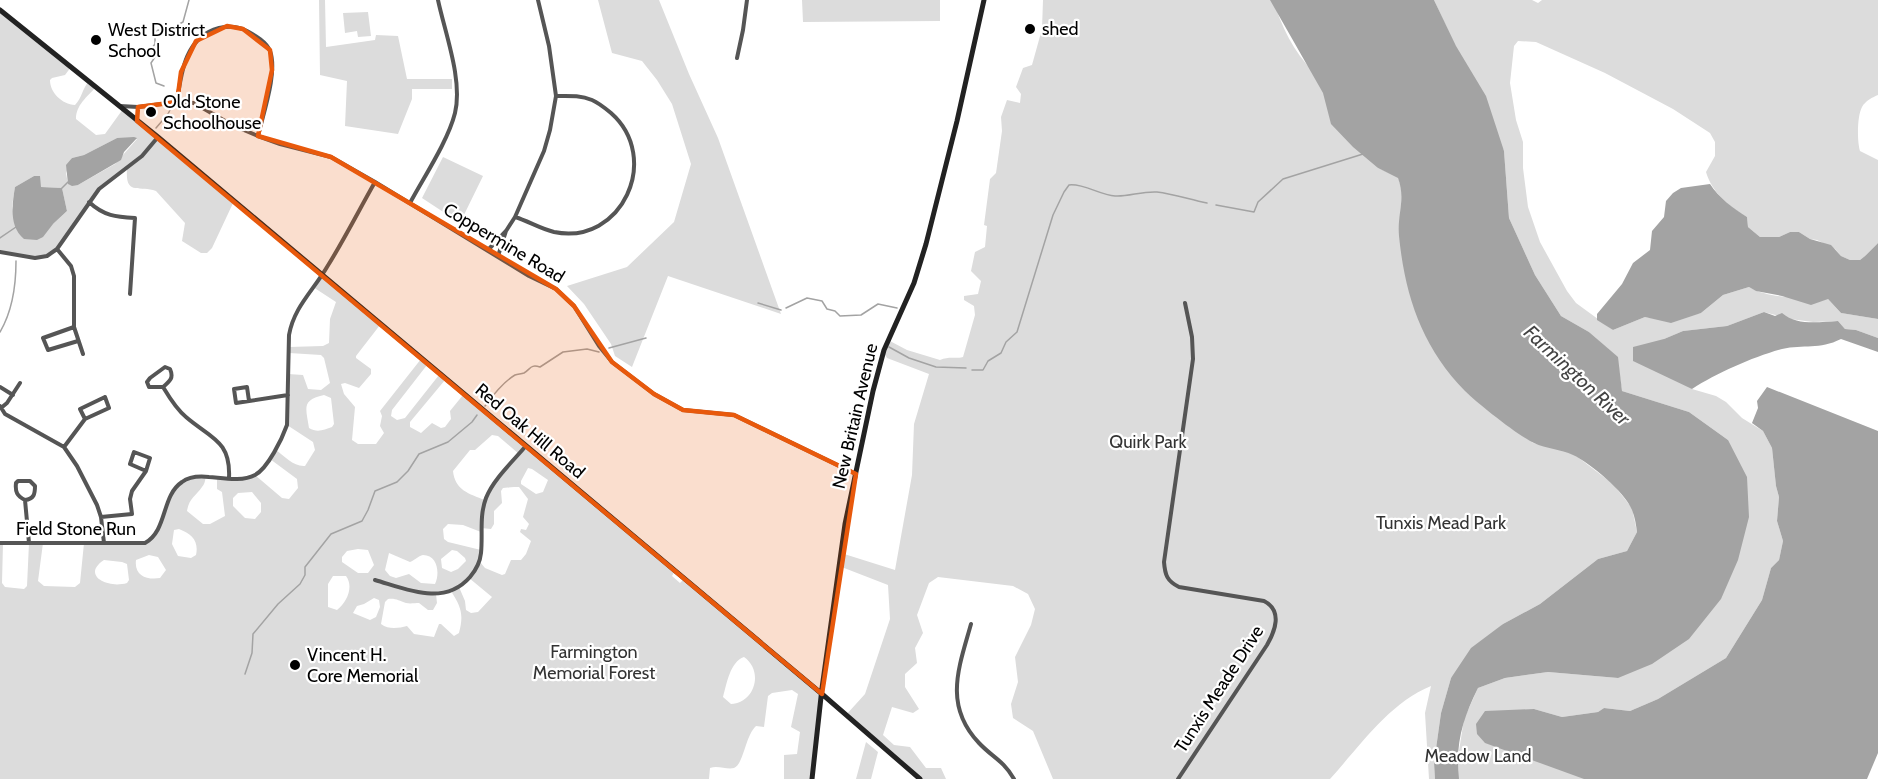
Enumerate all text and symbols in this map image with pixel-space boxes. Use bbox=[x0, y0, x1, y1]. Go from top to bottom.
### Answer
place label: shed bbox=[1042, 18, 1078, 40]
place label: West District School bbox=[108, 19, 205, 62]
marker: shed bbox=[1023, 22, 1037, 36]
marker: West District School bbox=[89, 33, 103, 47]
place label: Old Stone Schoolhouse bbox=[163, 91, 261, 134]
marker: Old Stone Schoolhouse bbox=[144, 105, 158, 119]
street label: Coppermine Road bbox=[439, 198, 569, 288]
water label: Farmington River bbox=[1519, 320, 1636, 431]
street label: New Britain Avenue bbox=[828, 341, 882, 491]
street label: Red Oak Hill Road bbox=[471, 379, 589, 483]
park label: Quirk Park bbox=[1109, 431, 1188, 453]
park label: Tunxis Mead Park bbox=[1376, 512, 1507, 534]
street label: Field Stone Run bbox=[16, 518, 136, 540]
street label: Tunxis Meade Drive bbox=[1170, 621, 1268, 757]
park label: Farmington Memorial Forest bbox=[533, 641, 655, 684]
place label: Vincent H. Core Memorial bbox=[307, 644, 419, 687]
marker: Vincent H. Core Memorial bbox=[288, 658, 302, 672]
park label: Meadow Land bbox=[1425, 745, 1531, 767]

